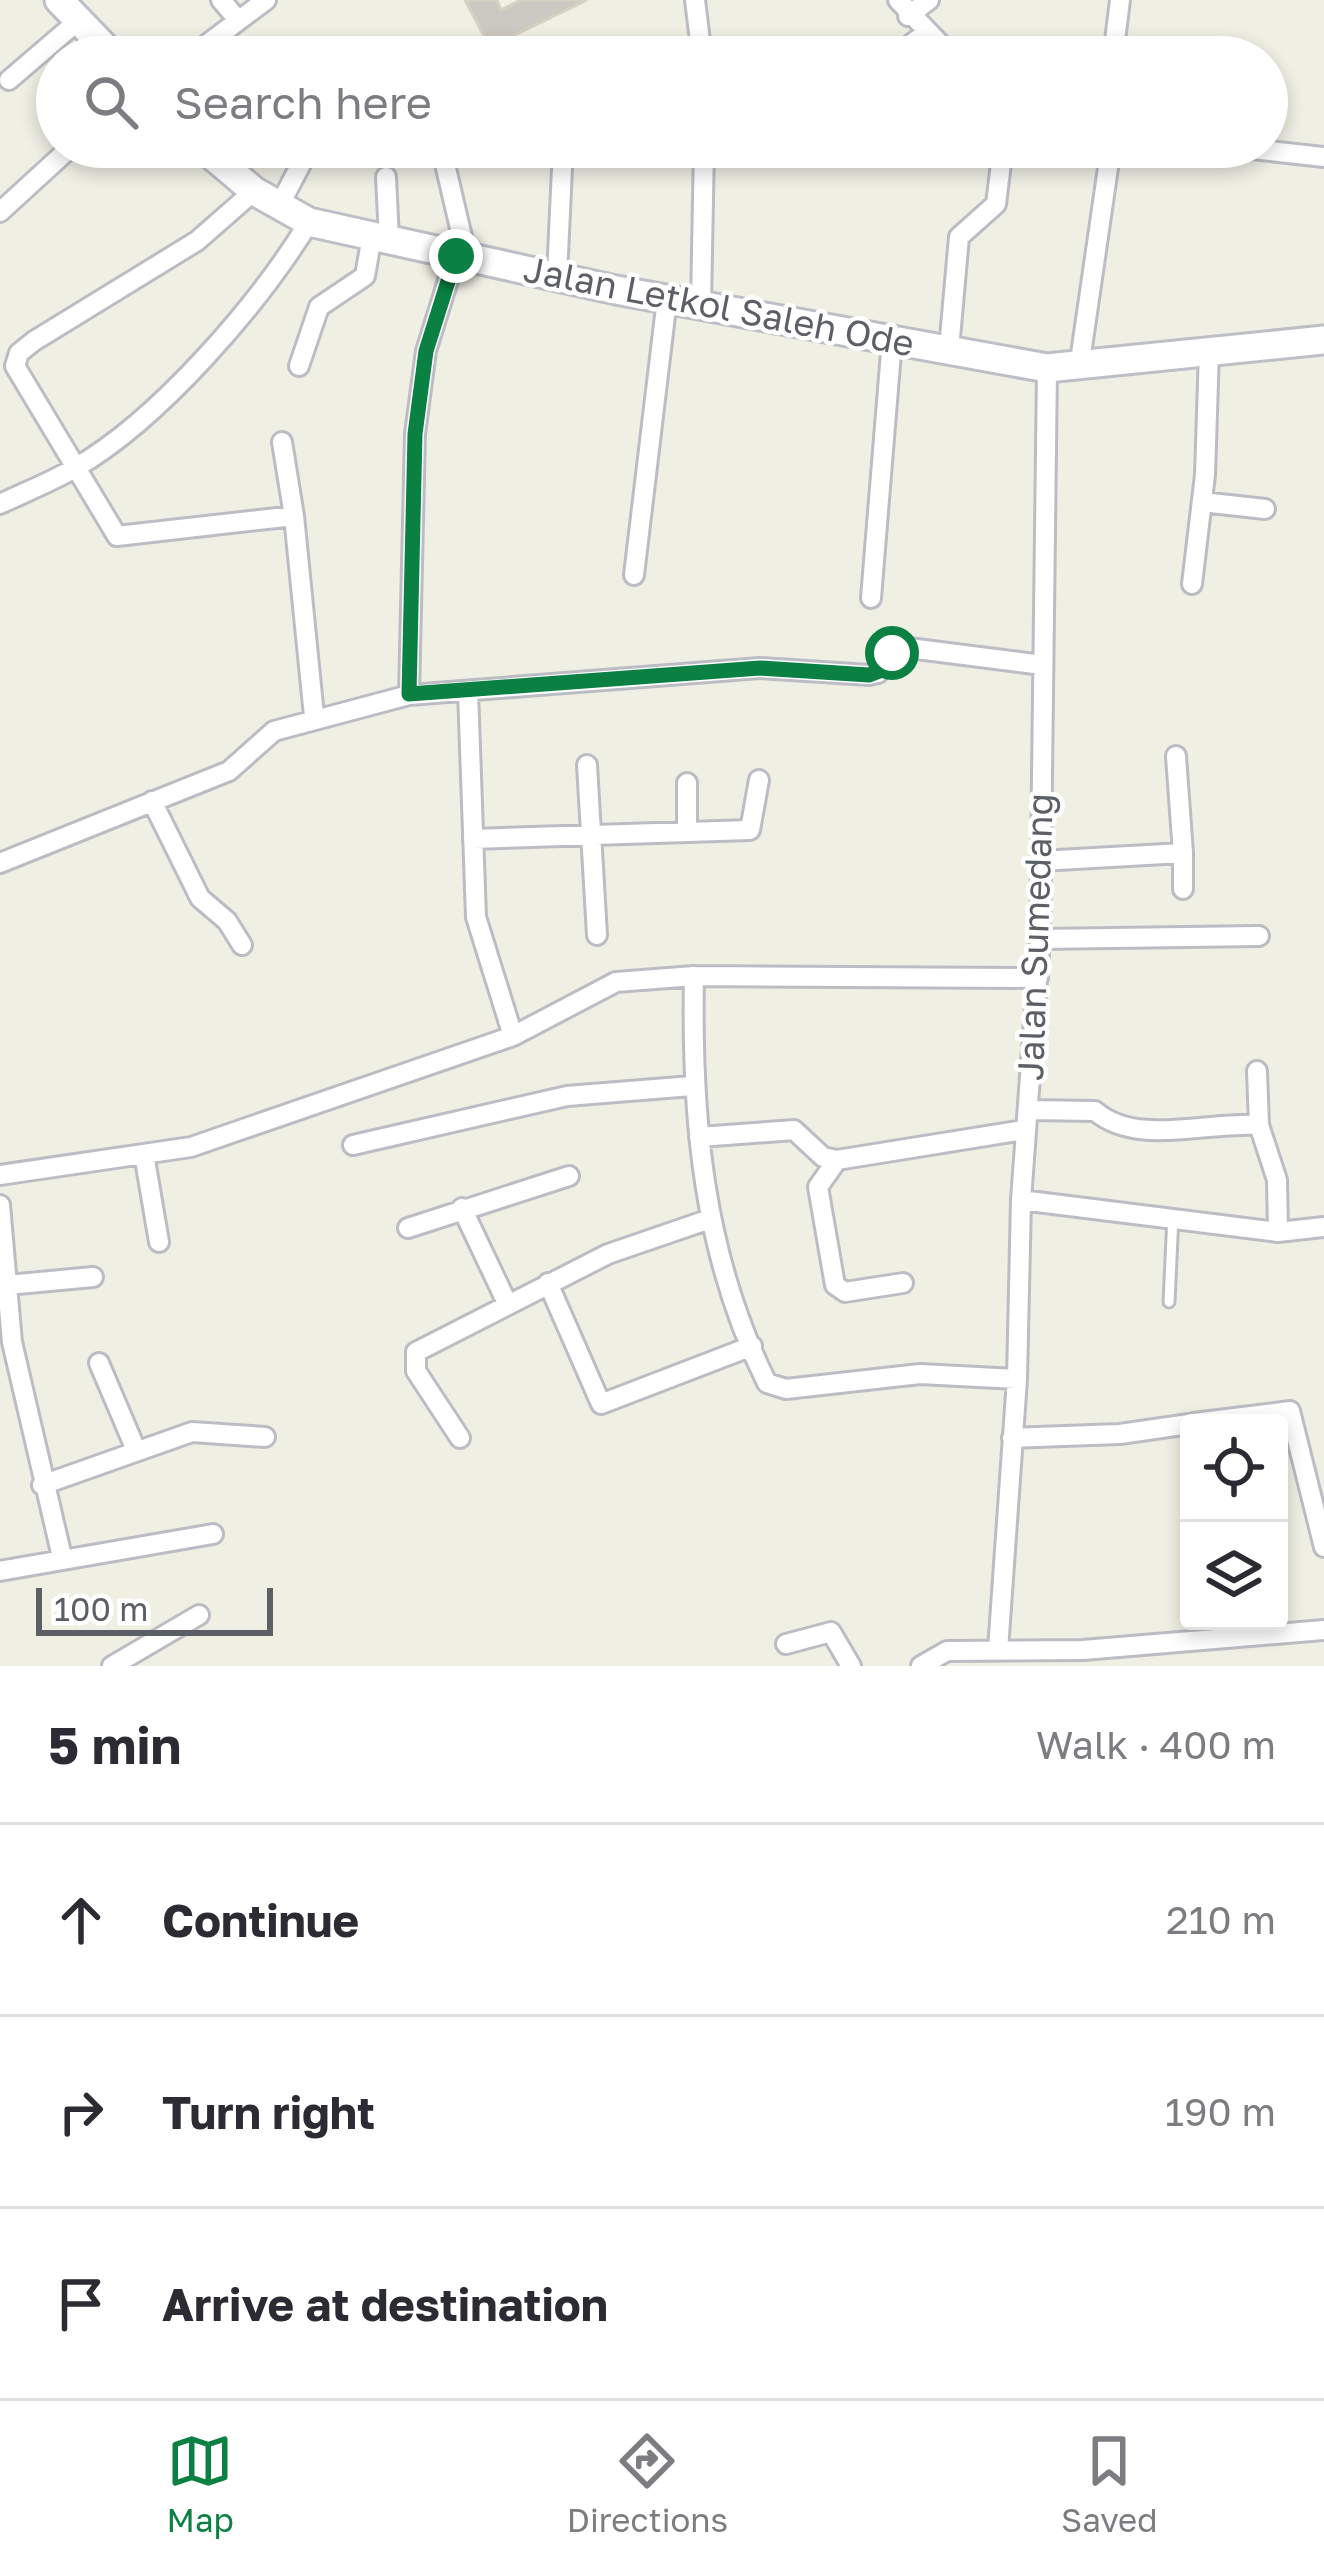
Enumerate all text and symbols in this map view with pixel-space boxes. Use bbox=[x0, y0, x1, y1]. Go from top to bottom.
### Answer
search box bbox=[36, 36, 1288, 168]
icon: search bbox=[78, 69, 144, 135]
text: Search here bbox=[174, 75, 432, 129]
route end bbox=[429, 229, 483, 283]
street label: Jalan Letkol Saleh Ode bbox=[520, 247, 918, 364]
route start bbox=[865, 626, 919, 680]
street label: Jalan Sumedang bbox=[1008, 792, 1061, 1081]
map controls bbox=[1180, 1414, 1288, 1630]
button: locate bbox=[1180, 1414, 1288, 1522]
button: layers bbox=[1180, 1522, 1288, 1630]
scale bar bbox=[36, 1582, 273, 1635]
text: 100 m bbox=[54, 1589, 148, 1628]
text: 5 min bbox=[48, 1714, 181, 1775]
text: Walk · 400 m bbox=[1036, 1721, 1276, 1768]
icon: ahead bbox=[48, 1887, 114, 1953]
text: Continue bbox=[162, 1893, 359, 1947]
text: 210 m bbox=[1166, 1896, 1276, 1943]
icon: right bbox=[48, 2079, 114, 2145]
text: Turn right bbox=[162, 2085, 375, 2139]
text: 190 m bbox=[1165, 2088, 1276, 2135]
icon: arrive bbox=[48, 2271, 114, 2337]
text: Arrive at destination bbox=[162, 2277, 608, 2331]
tab: Map bbox=[167, 2428, 234, 2539]
tab: Directions bbox=[567, 2428, 728, 2539]
tab: Saved bbox=[1061, 2428, 1157, 2539]

